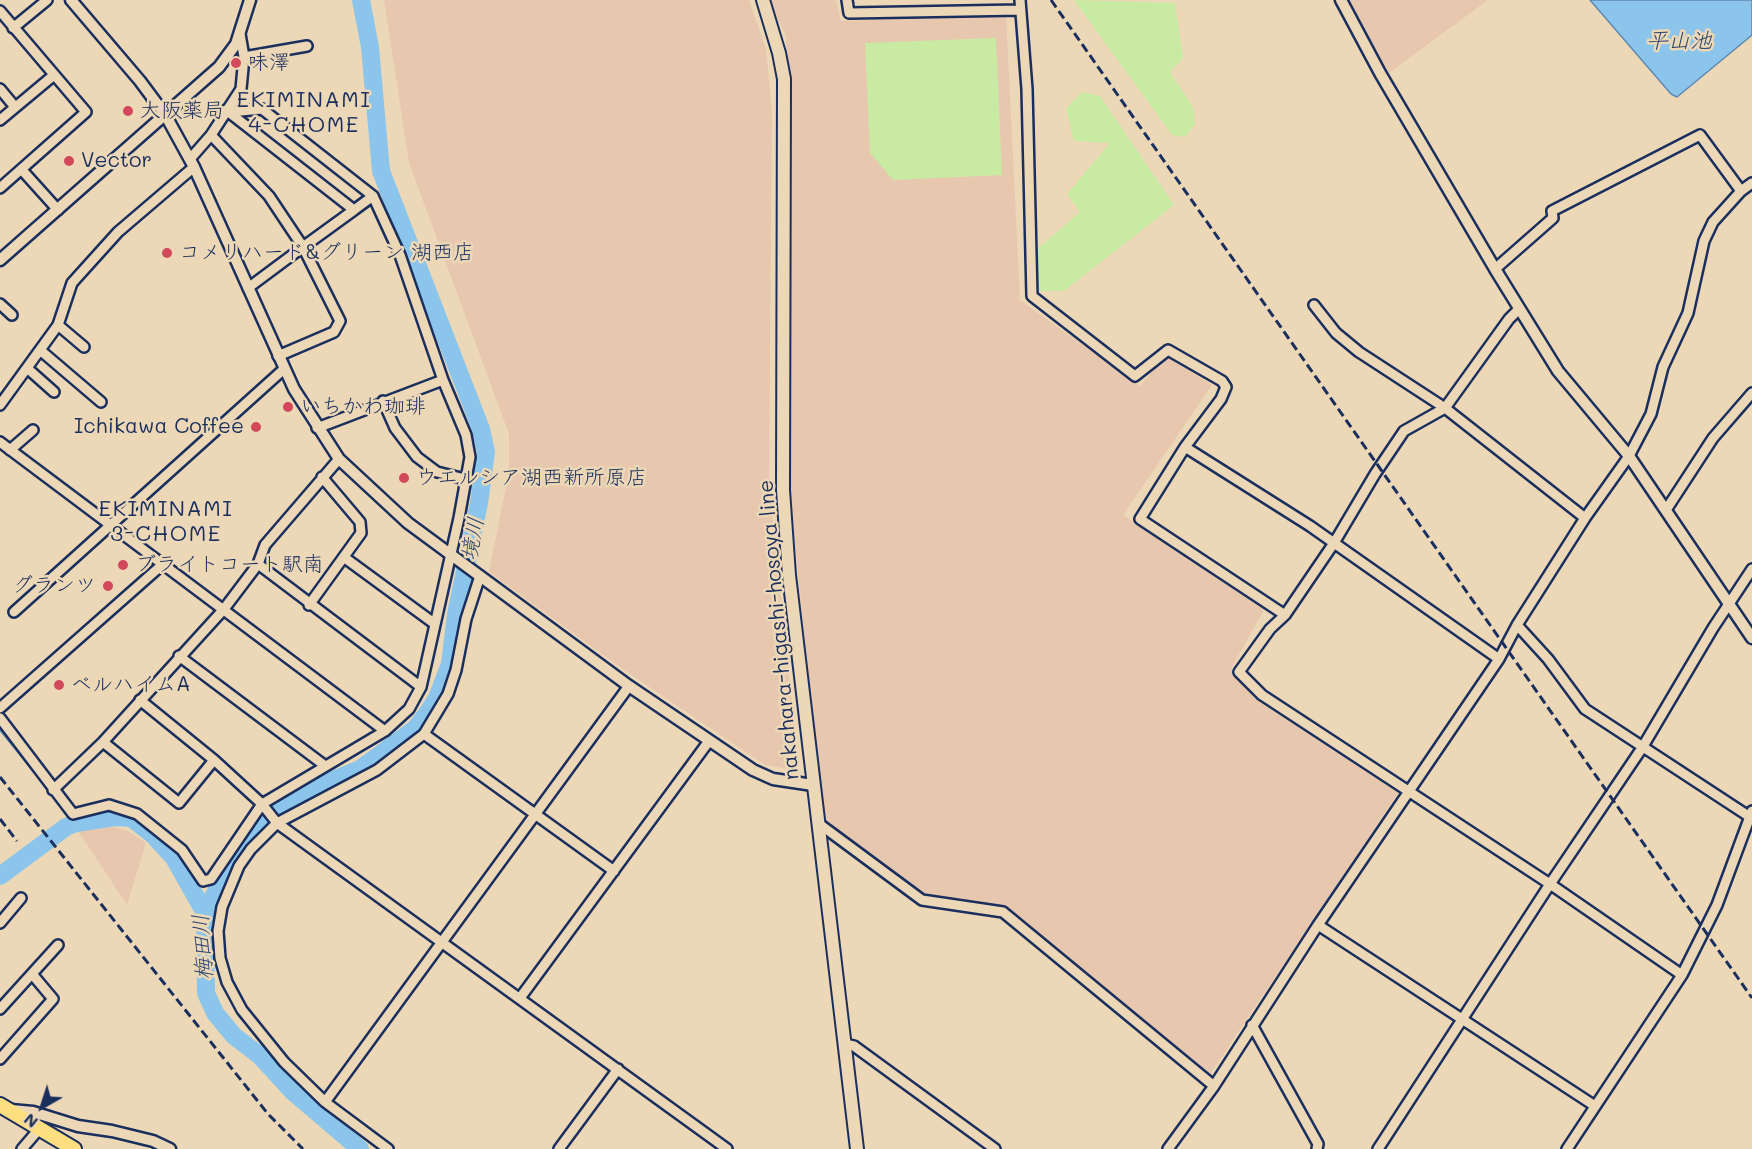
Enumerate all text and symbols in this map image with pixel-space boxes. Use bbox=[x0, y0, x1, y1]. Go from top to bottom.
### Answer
water label: 平山池 bbox=[1646, 28, 1712, 54]
place label: 味澤 bbox=[248, 50, 290, 76]
marker: 味澤 bbox=[229, 56, 243, 70]
district label: EKIMINAMI 4-CHOME bbox=[237, 87, 371, 138]
place label: 大阪薬局 bbox=[140, 98, 224, 124]
marker: 大阪薬局 bbox=[121, 104, 135, 118]
place label: Vector bbox=[81, 148, 152, 174]
marker: Vector bbox=[62, 154, 76, 168]
place label: コメリハード&グリーン 湖西店 bbox=[179, 240, 474, 266]
marker: コメリハード&グリーン 湖西店 bbox=[160, 246, 174, 260]
place label: いちかわ珈琲 bbox=[300, 394, 426, 420]
marker: いちかわ珈琲 bbox=[281, 400, 295, 414]
place label: Ichikawa Coffee bbox=[74, 414, 244, 440]
marker: Ichikawa Coffee bbox=[249, 420, 263, 434]
place label: ウエルシア湖西新所原店 bbox=[416, 465, 647, 491]
marker: ウエルシア湖西新所原店 bbox=[397, 471, 411, 485]
street label: nakahara-higashi-hosoya line bbox=[753, 479, 805, 781]
district label: EKIMINAMI 3-CHOME bbox=[99, 496, 233, 548]
water label: 境川 bbox=[456, 515, 490, 563]
place label: ブライトコート駅南 bbox=[135, 552, 324, 578]
marker: ブライトコート駅南 bbox=[116, 558, 130, 572]
place label: グランツ bbox=[12, 573, 96, 599]
marker: グランツ bbox=[101, 579, 115, 593]
place label: ベルハイムA bbox=[71, 672, 191, 698]
marker: ベルハイムA bbox=[52, 678, 66, 692]
water label: 梅田川 bbox=[188, 913, 218, 981]
north arrow bbox=[12, 1077, 72, 1137]
text: N bbox=[19, 1109, 42, 1133]

